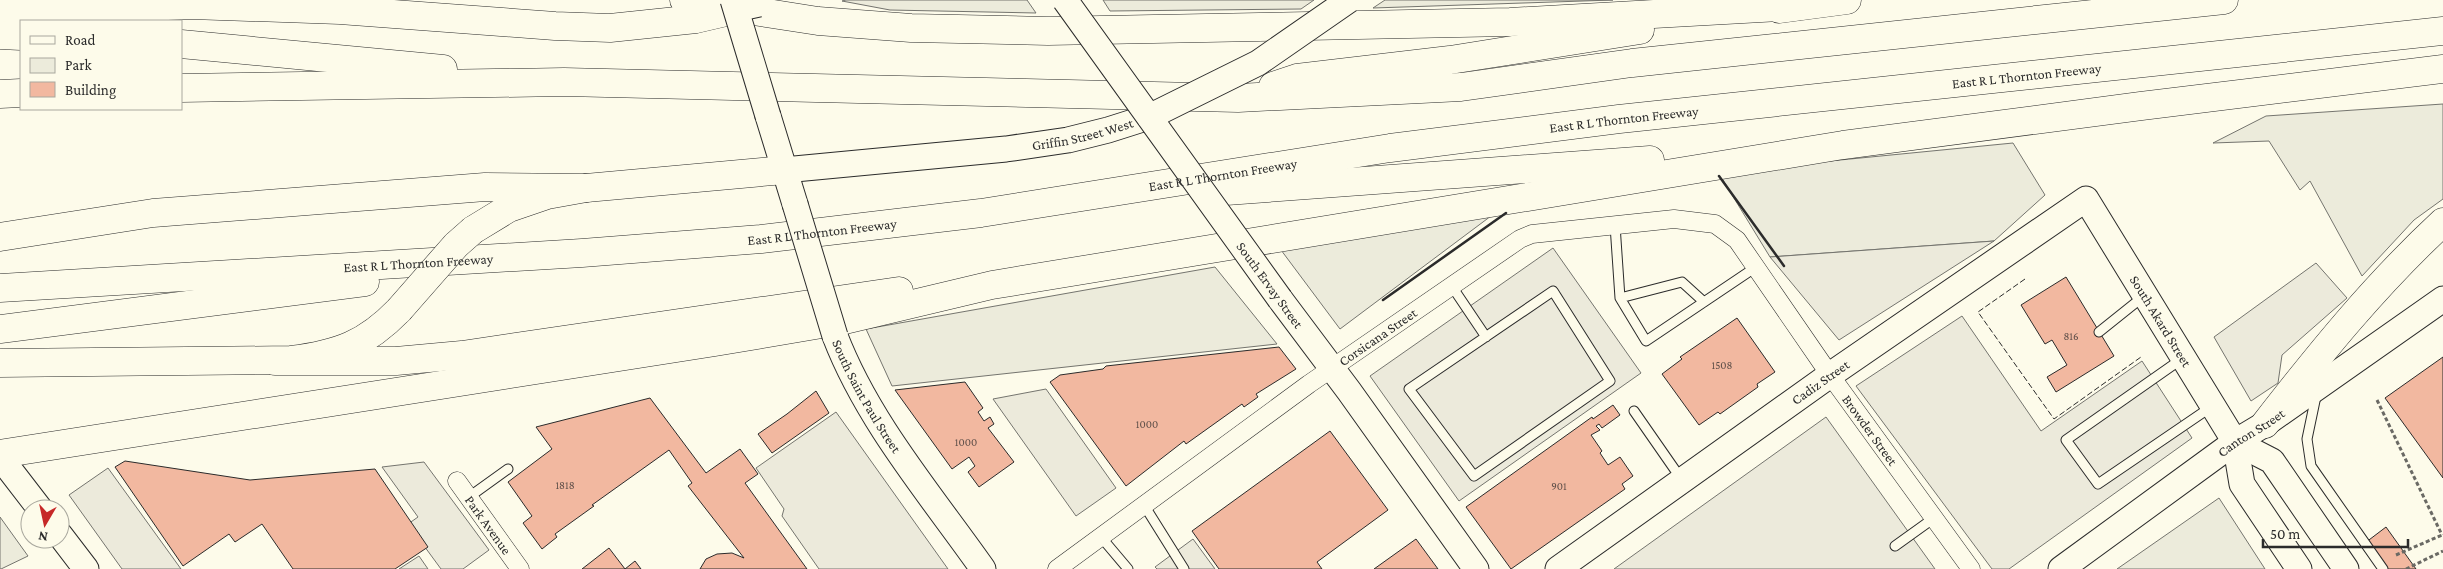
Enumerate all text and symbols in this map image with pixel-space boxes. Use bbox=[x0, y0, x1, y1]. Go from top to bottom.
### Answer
legend bbox=[20, 20, 182, 110]
text: Road bbox=[65, 32, 96, 48]
text: Park bbox=[65, 57, 92, 73]
street label: East R L Thornton Freeway bbox=[1951, 59, 2103, 91]
text: Building bbox=[65, 82, 116, 99]
street label: East R L Thornton Freeway bbox=[1548, 102, 1700, 136]
street label: Griffin Street West bbox=[1031, 114, 1135, 153]
street label: East R L Thornton Freeway bbox=[1147, 155, 1299, 194]
street label: East R L Thornton Freeway bbox=[747, 215, 898, 248]
street label: South Ervay Street bbox=[1233, 239, 1307, 332]
street label: East R L Thornton Freeway bbox=[343, 250, 494, 275]
street label: South Akard Street bbox=[2127, 272, 2195, 370]
street label: Corsicana Street bbox=[1336, 304, 1420, 369]
house number: 816 bbox=[2063, 330, 2079, 342]
street label: South Saint Paul Street bbox=[829, 337, 905, 456]
street label: Cadiz Street bbox=[1788, 356, 1853, 408]
house number: 1508 bbox=[1712, 359, 1733, 371]
street label: Browder Street bbox=[1839, 392, 1901, 469]
street label: Canton Street bbox=[2214, 405, 2288, 460]
house number: 1000 bbox=[1136, 418, 1158, 430]
house number: 1000 bbox=[955, 436, 977, 448]
house number: 1818 bbox=[555, 479, 575, 491]
house number: 901 bbox=[1551, 480, 1567, 492]
street label: Park Avenue bbox=[462, 492, 515, 558]
north arrow bbox=[20, 499, 70, 549]
scale bar bbox=[2263, 516, 2408, 548]
text: 50 m bbox=[2270, 526, 2300, 542]
text: N bbox=[37, 528, 49, 545]

